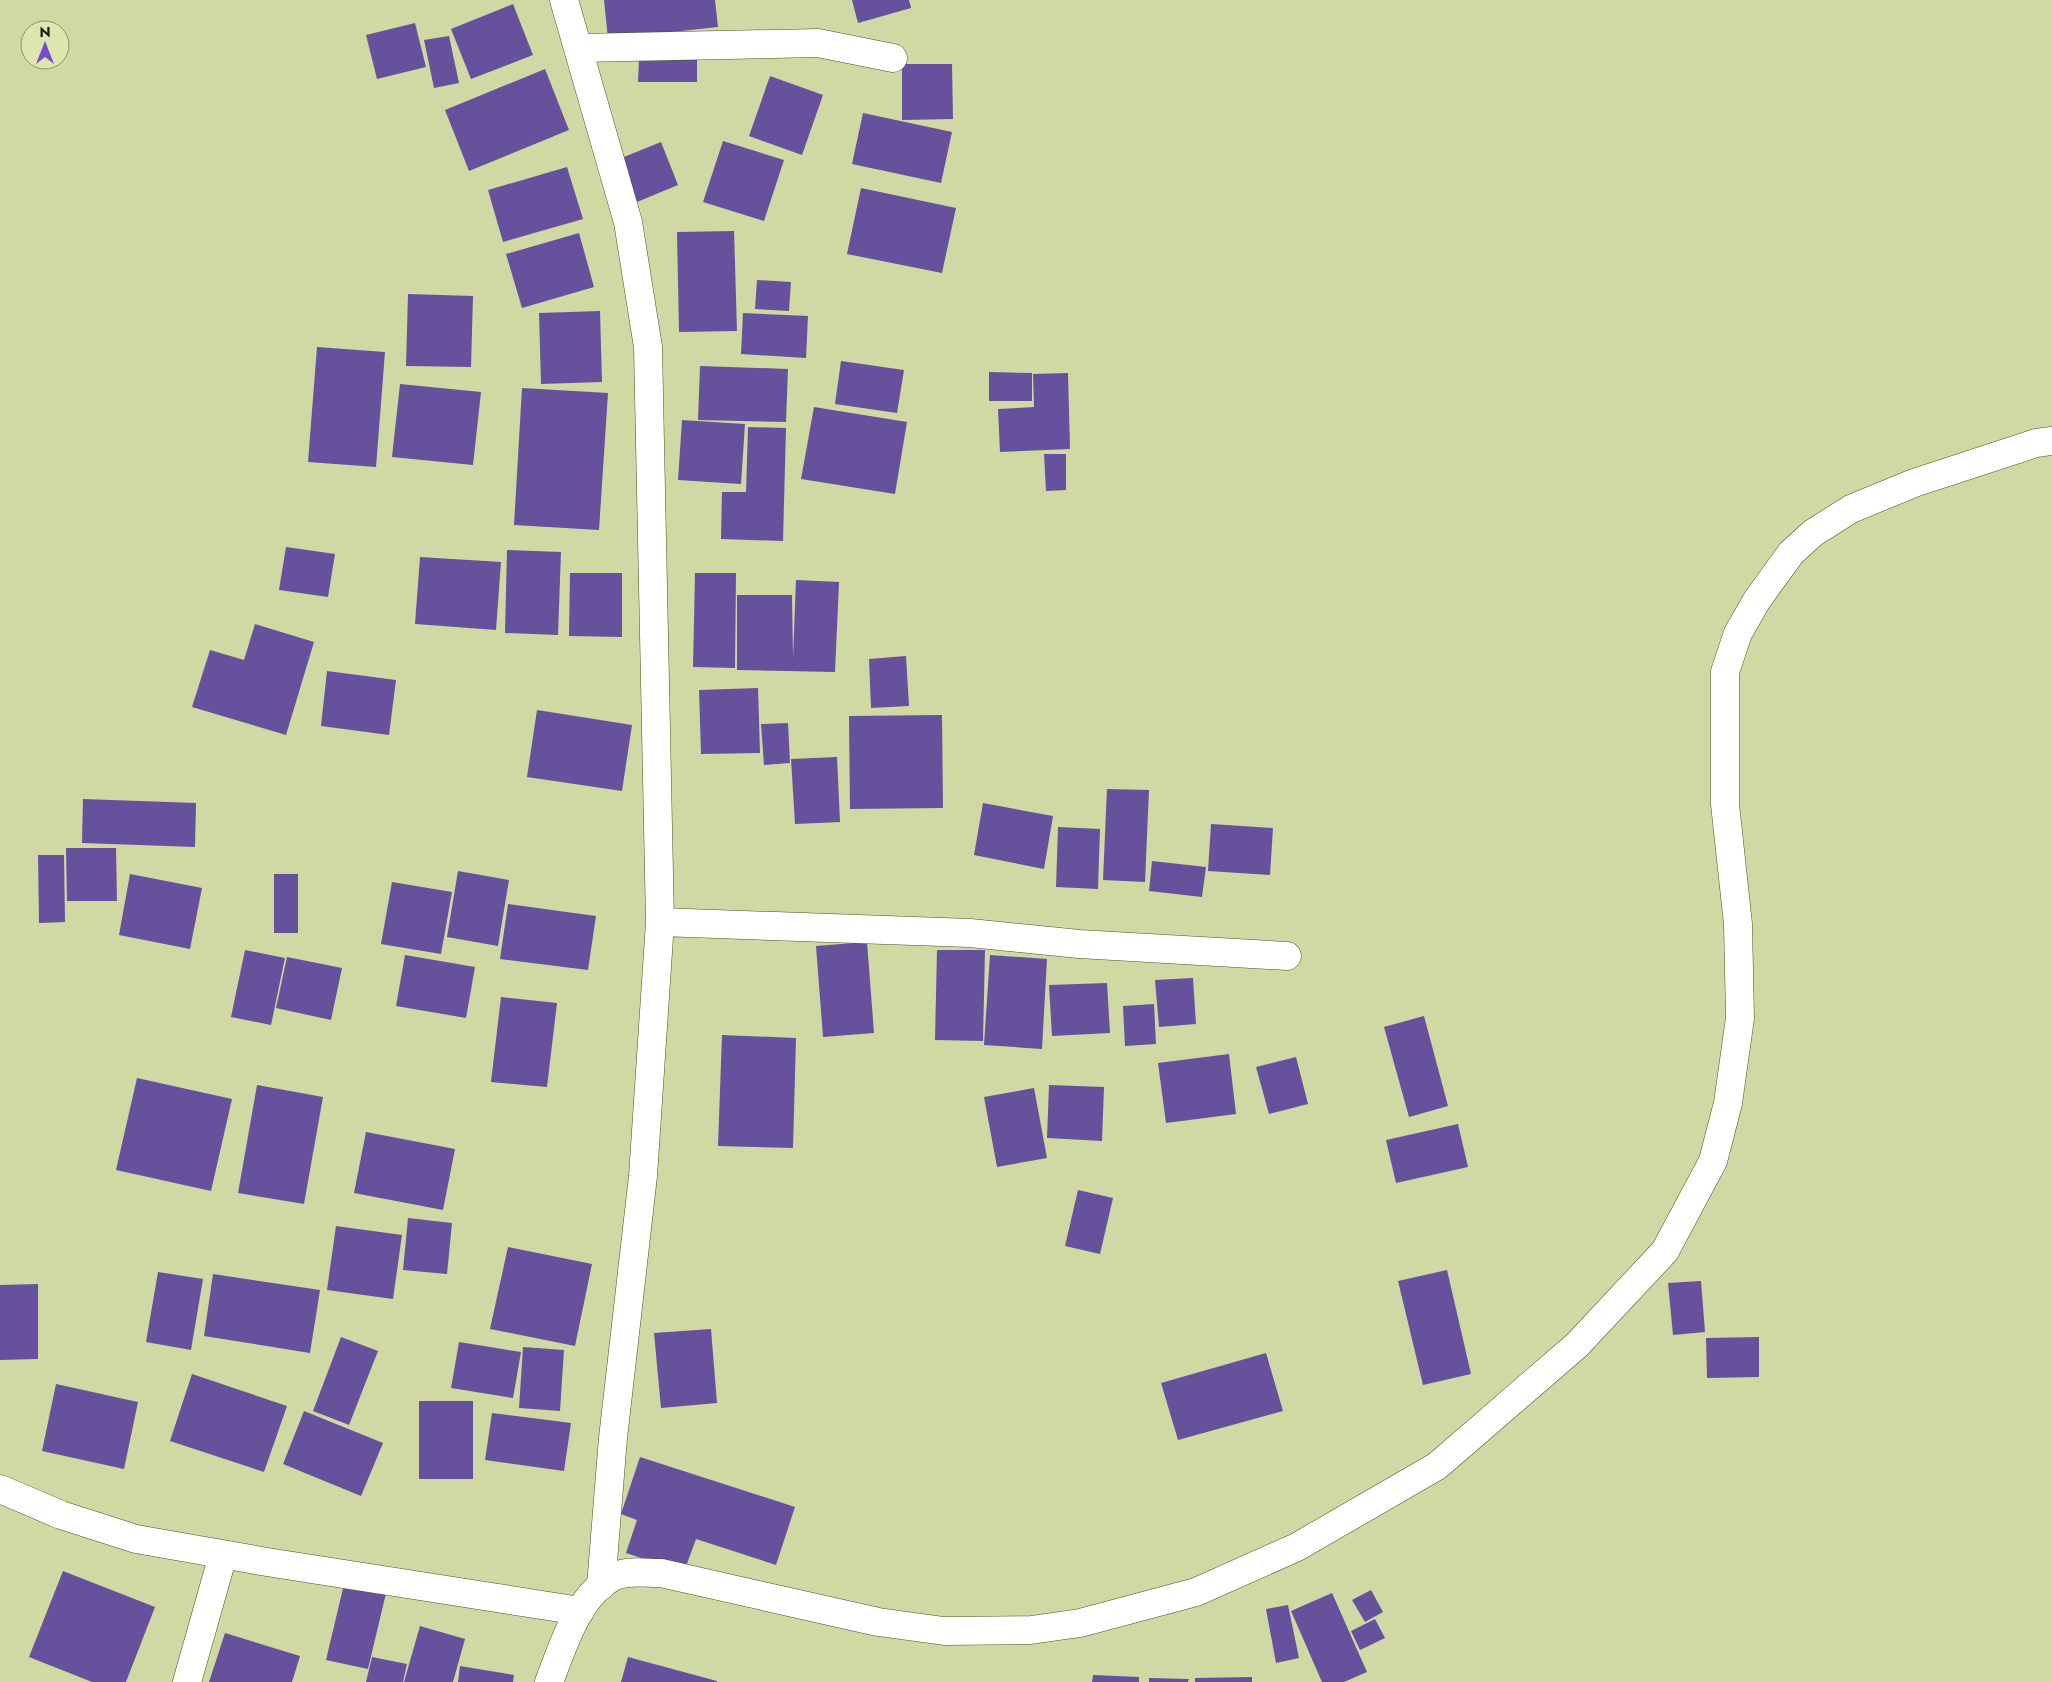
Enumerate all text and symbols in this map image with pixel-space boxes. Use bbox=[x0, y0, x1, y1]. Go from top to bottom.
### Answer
north arrow bbox=[20, 20, 70, 70]
text: N bbox=[39, 22, 51, 42]

